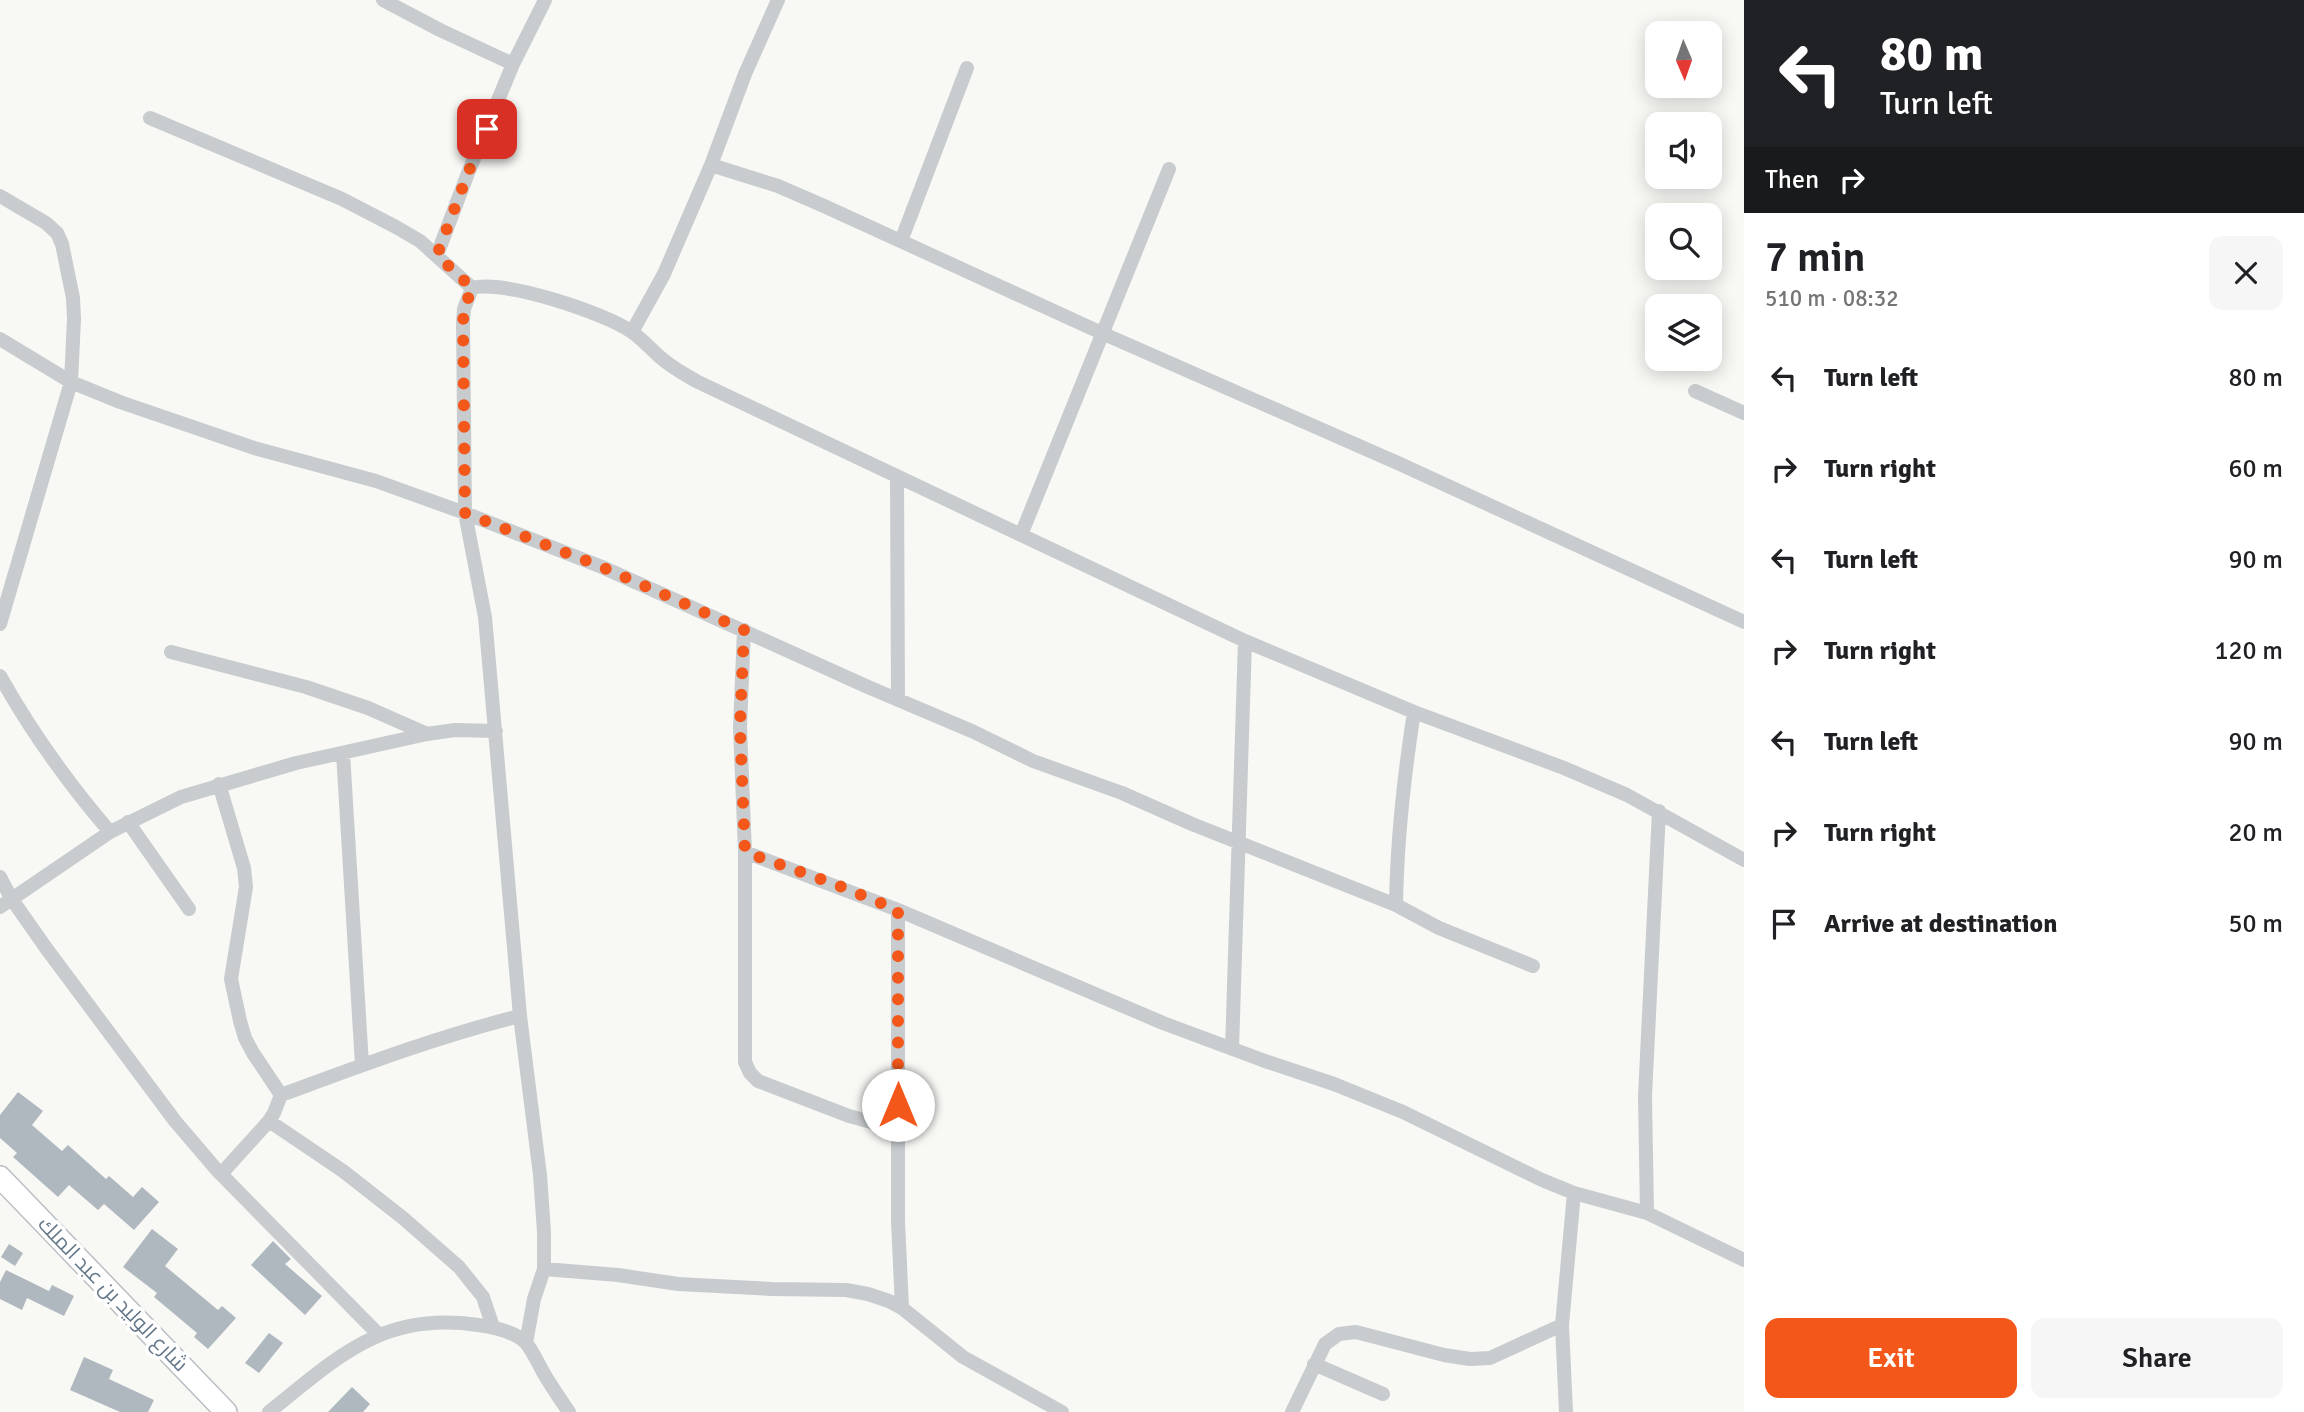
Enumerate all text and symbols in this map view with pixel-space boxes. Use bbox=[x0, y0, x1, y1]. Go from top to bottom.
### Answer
north arrow bbox=[1645, 21, 1722, 98]
map controls bbox=[1645, 21, 1722, 371]
text: 80 m bbox=[1880, 24, 1983, 84]
icon: left bbox=[1765, 28, 1856, 119]
text: Turn left bbox=[1880, 84, 1993, 123]
pin bbox=[457, 99, 517, 159]
icon: arrive bbox=[468, 110, 506, 148]
button: sound bbox=[1645, 112, 1722, 189]
icon: right bbox=[1833, 161, 1871, 199]
text: Then bbox=[1765, 164, 1819, 196]
button: search bbox=[1645, 203, 1722, 280]
text: 7 min bbox=[1765, 232, 1866, 283]
button: close bbox=[2209, 236, 2283, 310]
text: 510 m · 08:32 bbox=[1765, 284, 1899, 313]
button: layers bbox=[1645, 294, 1722, 371]
icon: left bbox=[1765, 359, 1803, 397]
text: Turn left bbox=[1824, 362, 1918, 394]
text: 80 m bbox=[2228, 362, 2283, 394]
icon: right bbox=[1765, 450, 1803, 488]
text: Turn right bbox=[1824, 453, 1936, 485]
text: 60 m bbox=[2228, 453, 2283, 485]
icon: left bbox=[1765, 541, 1803, 579]
text: Turn left bbox=[1824, 544, 1918, 576]
text: 90 m bbox=[2228, 544, 2283, 576]
icon: right bbox=[1765, 632, 1803, 670]
text: Turn right bbox=[1824, 635, 1936, 667]
text: 120 m bbox=[2214, 635, 2283, 667]
icon: left bbox=[1765, 723, 1803, 761]
text: Turn left bbox=[1824, 726, 1918, 758]
text: 90 m bbox=[2228, 726, 2283, 758]
icon: right bbox=[1765, 814, 1803, 852]
text: Turn right bbox=[1824, 817, 1936, 849]
text: 20 m bbox=[2228, 817, 2283, 849]
icon: arrive bbox=[1765, 905, 1803, 943]
text: Arrive at destination bbox=[1824, 908, 2057, 940]
text: 50 m bbox=[2228, 908, 2283, 940]
position arrow bbox=[861, 1068, 935, 1142]
street label: شارع الوليد بن عبد الملك bbox=[32, 1211, 194, 1378]
button: Exit bbox=[1765, 1318, 2017, 1398]
button: Share bbox=[2031, 1318, 2283, 1398]

